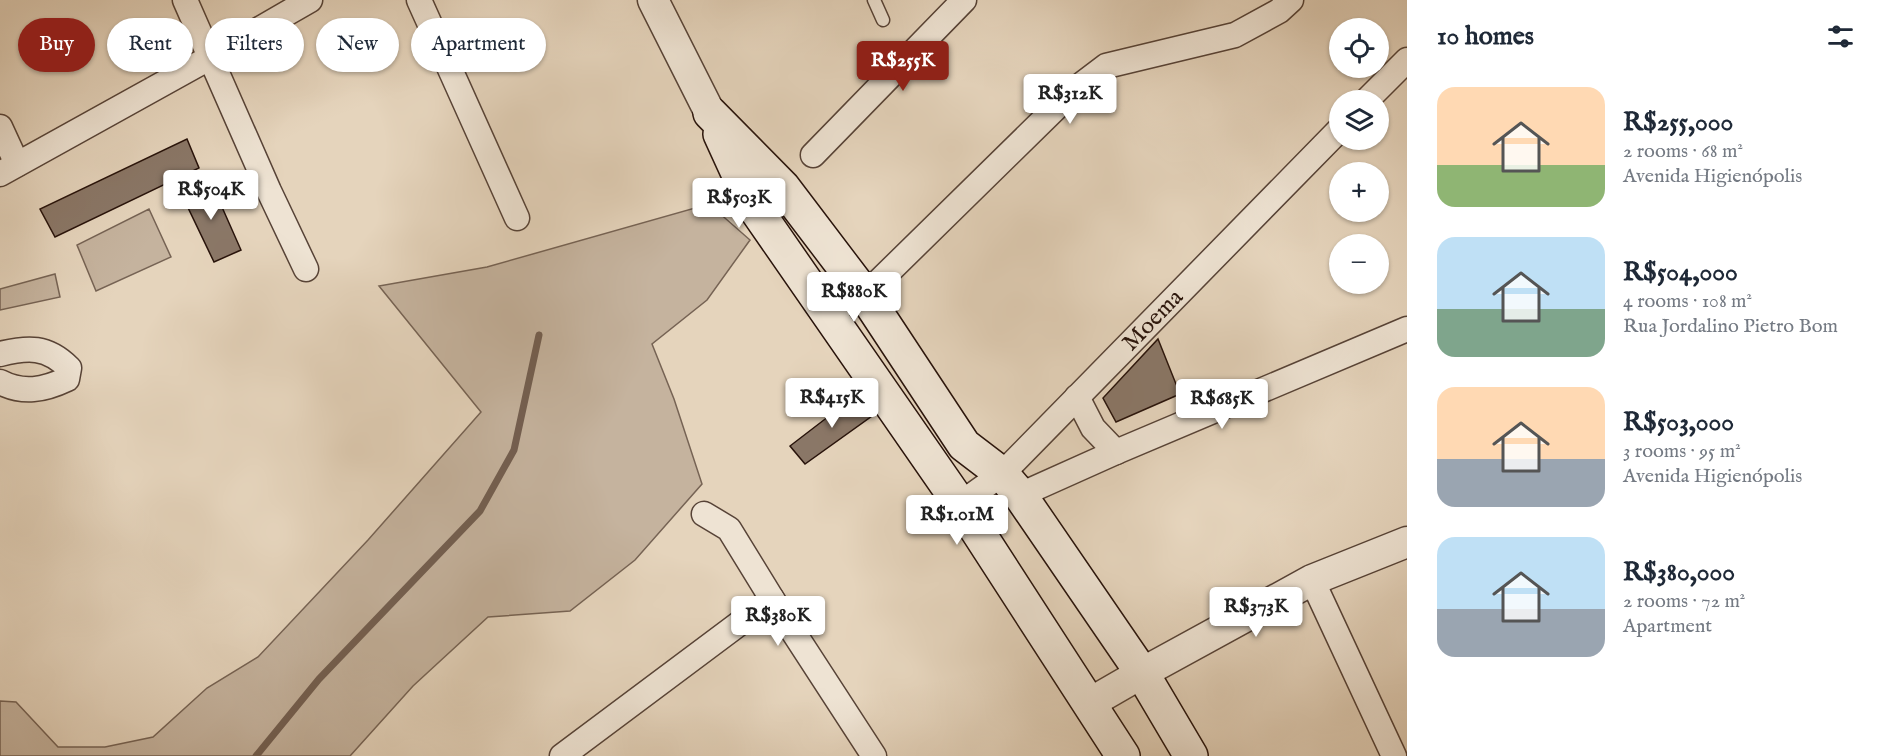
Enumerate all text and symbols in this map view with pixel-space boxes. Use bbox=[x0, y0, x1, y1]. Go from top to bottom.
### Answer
chip: Buy bbox=[18, 18, 95, 72]
chip: Rent bbox=[107, 18, 193, 72]
chip: Filters bbox=[205, 18, 304, 72]
chip: New bbox=[316, 18, 399, 72]
chip: Apartment bbox=[411, 18, 546, 72]
map controls bbox=[1329, 18, 1389, 294]
button: locate bbox=[1329, 18, 1389, 78]
text: 10 homes bbox=[1437, 20, 1534, 53]
icon: filters bbox=[1824, 20, 1857, 53]
pin: R$255K bbox=[854, 41, 952, 92]
text: R$255K bbox=[871, 48, 935, 73]
pin: R$312K bbox=[1021, 74, 1119, 125]
text: R$312K bbox=[1038, 81, 1102, 106]
button: layers bbox=[1329, 90, 1389, 150]
text: R$255,000 bbox=[1623, 106, 1733, 139]
icon: home bbox=[1485, 111, 1557, 183]
text: 2 rooms · 68 m² bbox=[1623, 139, 1743, 164]
button: + bbox=[1329, 162, 1389, 222]
text: Avenida Higienópolis bbox=[1623, 164, 1802, 189]
pin: R$504K bbox=[162, 170, 260, 221]
text: R$504K bbox=[177, 177, 245, 202]
pin: R$503K bbox=[690, 178, 788, 229]
text: R$503K bbox=[706, 185, 772, 210]
button: − bbox=[1329, 234, 1389, 294]
text: R$504,000 bbox=[1623, 256, 1738, 289]
icon: home bbox=[1485, 261, 1557, 333]
pin: R$880K bbox=[805, 272, 903, 323]
text: R$880K bbox=[821, 279, 887, 304]
street label: Moema bbox=[1115, 282, 1191, 358]
text: 4 rooms · 108 m² bbox=[1623, 289, 1752, 314]
text: Rua Jordalino Pietro Bom bbox=[1623, 314, 1838, 339]
pin: R$415K bbox=[783, 378, 881, 429]
pin: R$685K bbox=[1173, 379, 1271, 430]
text: R$415K bbox=[799, 385, 865, 410]
text: R$685K bbox=[1190, 386, 1254, 411]
text: R$503,000 bbox=[1623, 406, 1734, 439]
icon: home bbox=[1485, 411, 1557, 483]
text: 3 rooms · 95 m² bbox=[1623, 439, 1741, 464]
text: Avenida Higienópolis bbox=[1623, 464, 1802, 489]
pin: R$1.01M bbox=[902, 495, 1012, 546]
text: R$1.01M bbox=[920, 502, 994, 527]
text: R$380,000 bbox=[1623, 556, 1735, 589]
icon: home bbox=[1485, 561, 1557, 633]
pin: R$373K bbox=[1207, 587, 1305, 638]
text: 2 rooms · 72 m² bbox=[1623, 589, 1745, 614]
text: R$373K bbox=[1224, 594, 1288, 619]
pin: R$380K bbox=[729, 596, 827, 647]
text: R$380K bbox=[745, 603, 811, 628]
text: Apartment bbox=[1623, 614, 1712, 639]

